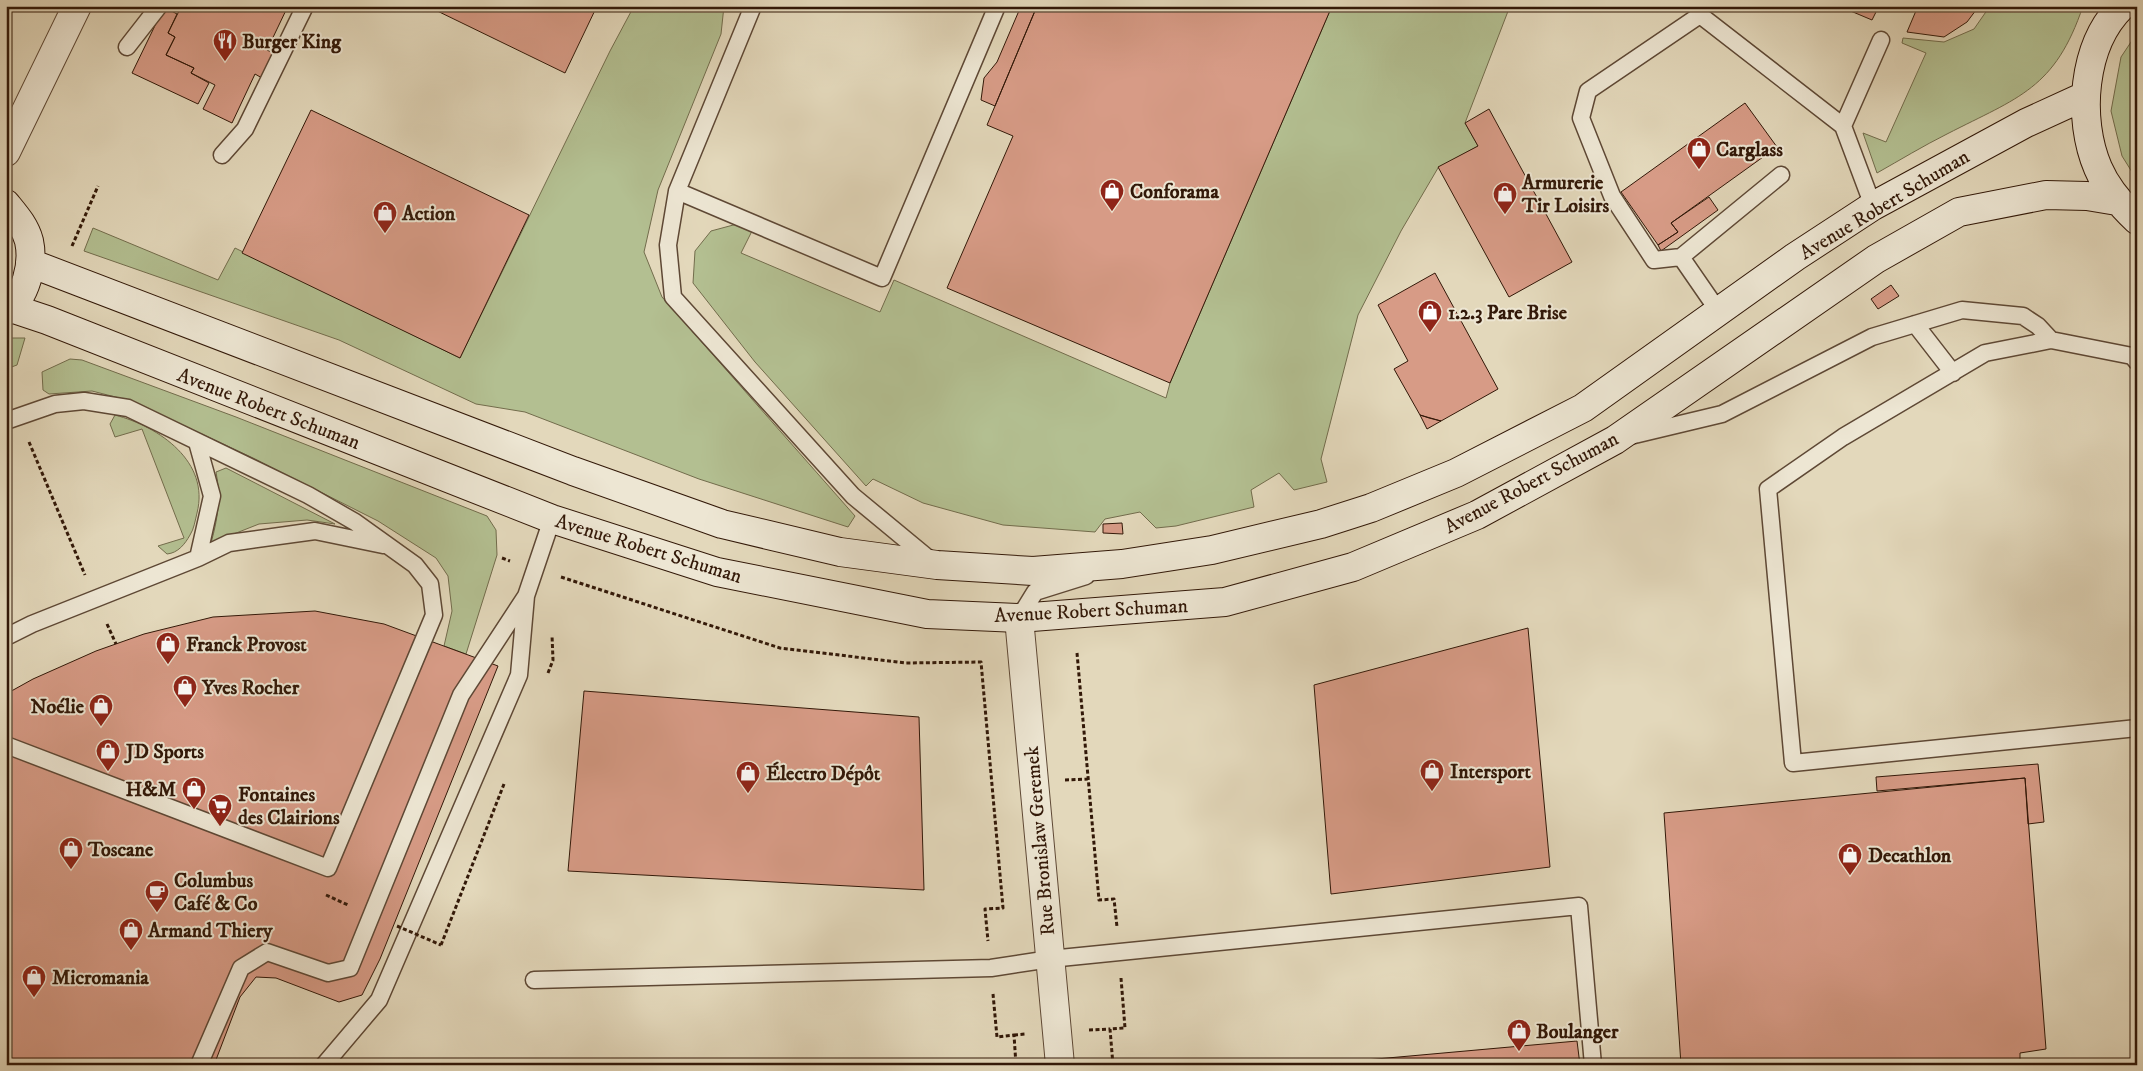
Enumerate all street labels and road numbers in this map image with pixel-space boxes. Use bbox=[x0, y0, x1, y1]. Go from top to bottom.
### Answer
street label: Avenue Robert Schuman bbox=[1795, 144, 1975, 266]
street label: Avenue Robert Schuman bbox=[174, 363, 364, 456]
street label: Avenue Robert Schuman bbox=[1440, 427, 1624, 540]
street label: Avenue Robert Schuman bbox=[552, 509, 745, 590]
street label: Avenue Robert Schuman bbox=[994, 594, 1189, 629]
street label: Rue Bronislaw Geremek bbox=[1020, 745, 1061, 937]

